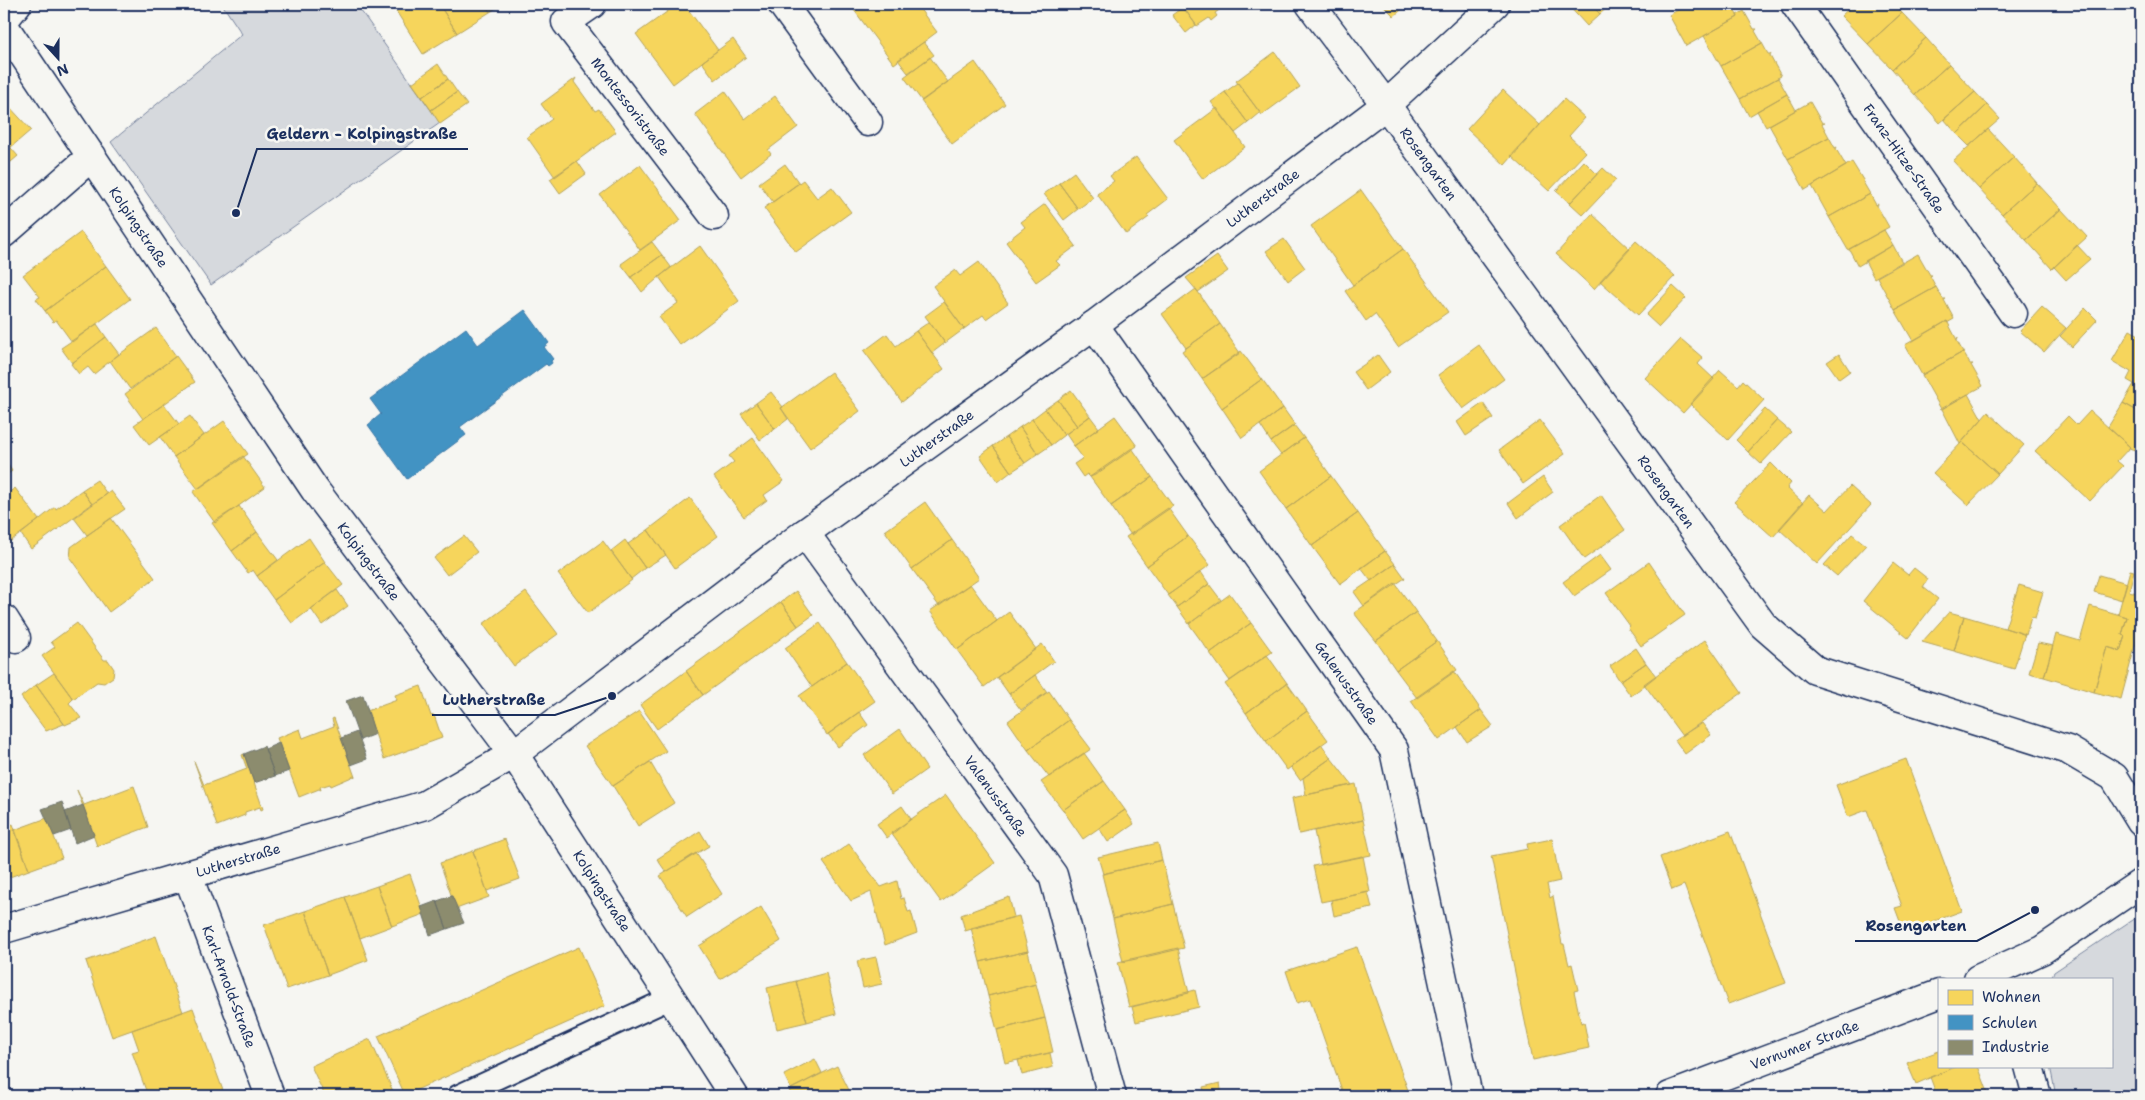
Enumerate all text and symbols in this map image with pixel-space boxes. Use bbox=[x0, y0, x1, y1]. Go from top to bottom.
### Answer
north arrow bbox=[32, 32, 82, 82]
street label: Montessoristraße bbox=[587, 54, 674, 160]
text: N bbox=[54, 60, 71, 81]
street label: Franz-Hitze-Straße bbox=[1859, 100, 1949, 217]
callout: Geldern - Kolpingstraße bbox=[257, 119, 468, 149]
text: Geldern - Kolpingstraße bbox=[267, 124, 457, 144]
street label: Rosengarten bbox=[1396, 124, 1461, 204]
street label: Lutherstraße bbox=[1222, 164, 1303, 231]
street label: Kolpingstraße bbox=[105, 183, 172, 271]
street label: Lutherstraße bbox=[896, 405, 977, 471]
street label: Rosengarten bbox=[1634, 452, 1699, 532]
street label: Kolpingstraße bbox=[333, 519, 404, 604]
street label: Galenusstraße bbox=[1311, 637, 1382, 728]
callout: Lutherstraße bbox=[432, 685, 555, 715]
text: Lutherstraße bbox=[443, 690, 545, 710]
street label: Valenusstraße bbox=[960, 752, 1031, 840]
street label: Lutherstraße bbox=[194, 839, 283, 881]
street label: Kolpingstraße bbox=[569, 847, 635, 935]
callout: Rosengarten bbox=[1855, 911, 1977, 941]
text: Rosengarten bbox=[1865, 916, 1967, 936]
street label: Karl-Arnold-Straße bbox=[198, 923, 260, 1050]
legend bbox=[1938, 978, 2112, 1068]
text: Wohnen bbox=[1982, 987, 2041, 1007]
text: Schulen bbox=[1982, 1013, 2037, 1033]
street label: Vernumer Straße bbox=[1748, 1016, 1862, 1074]
text: Industrie bbox=[1982, 1037, 2049, 1057]

